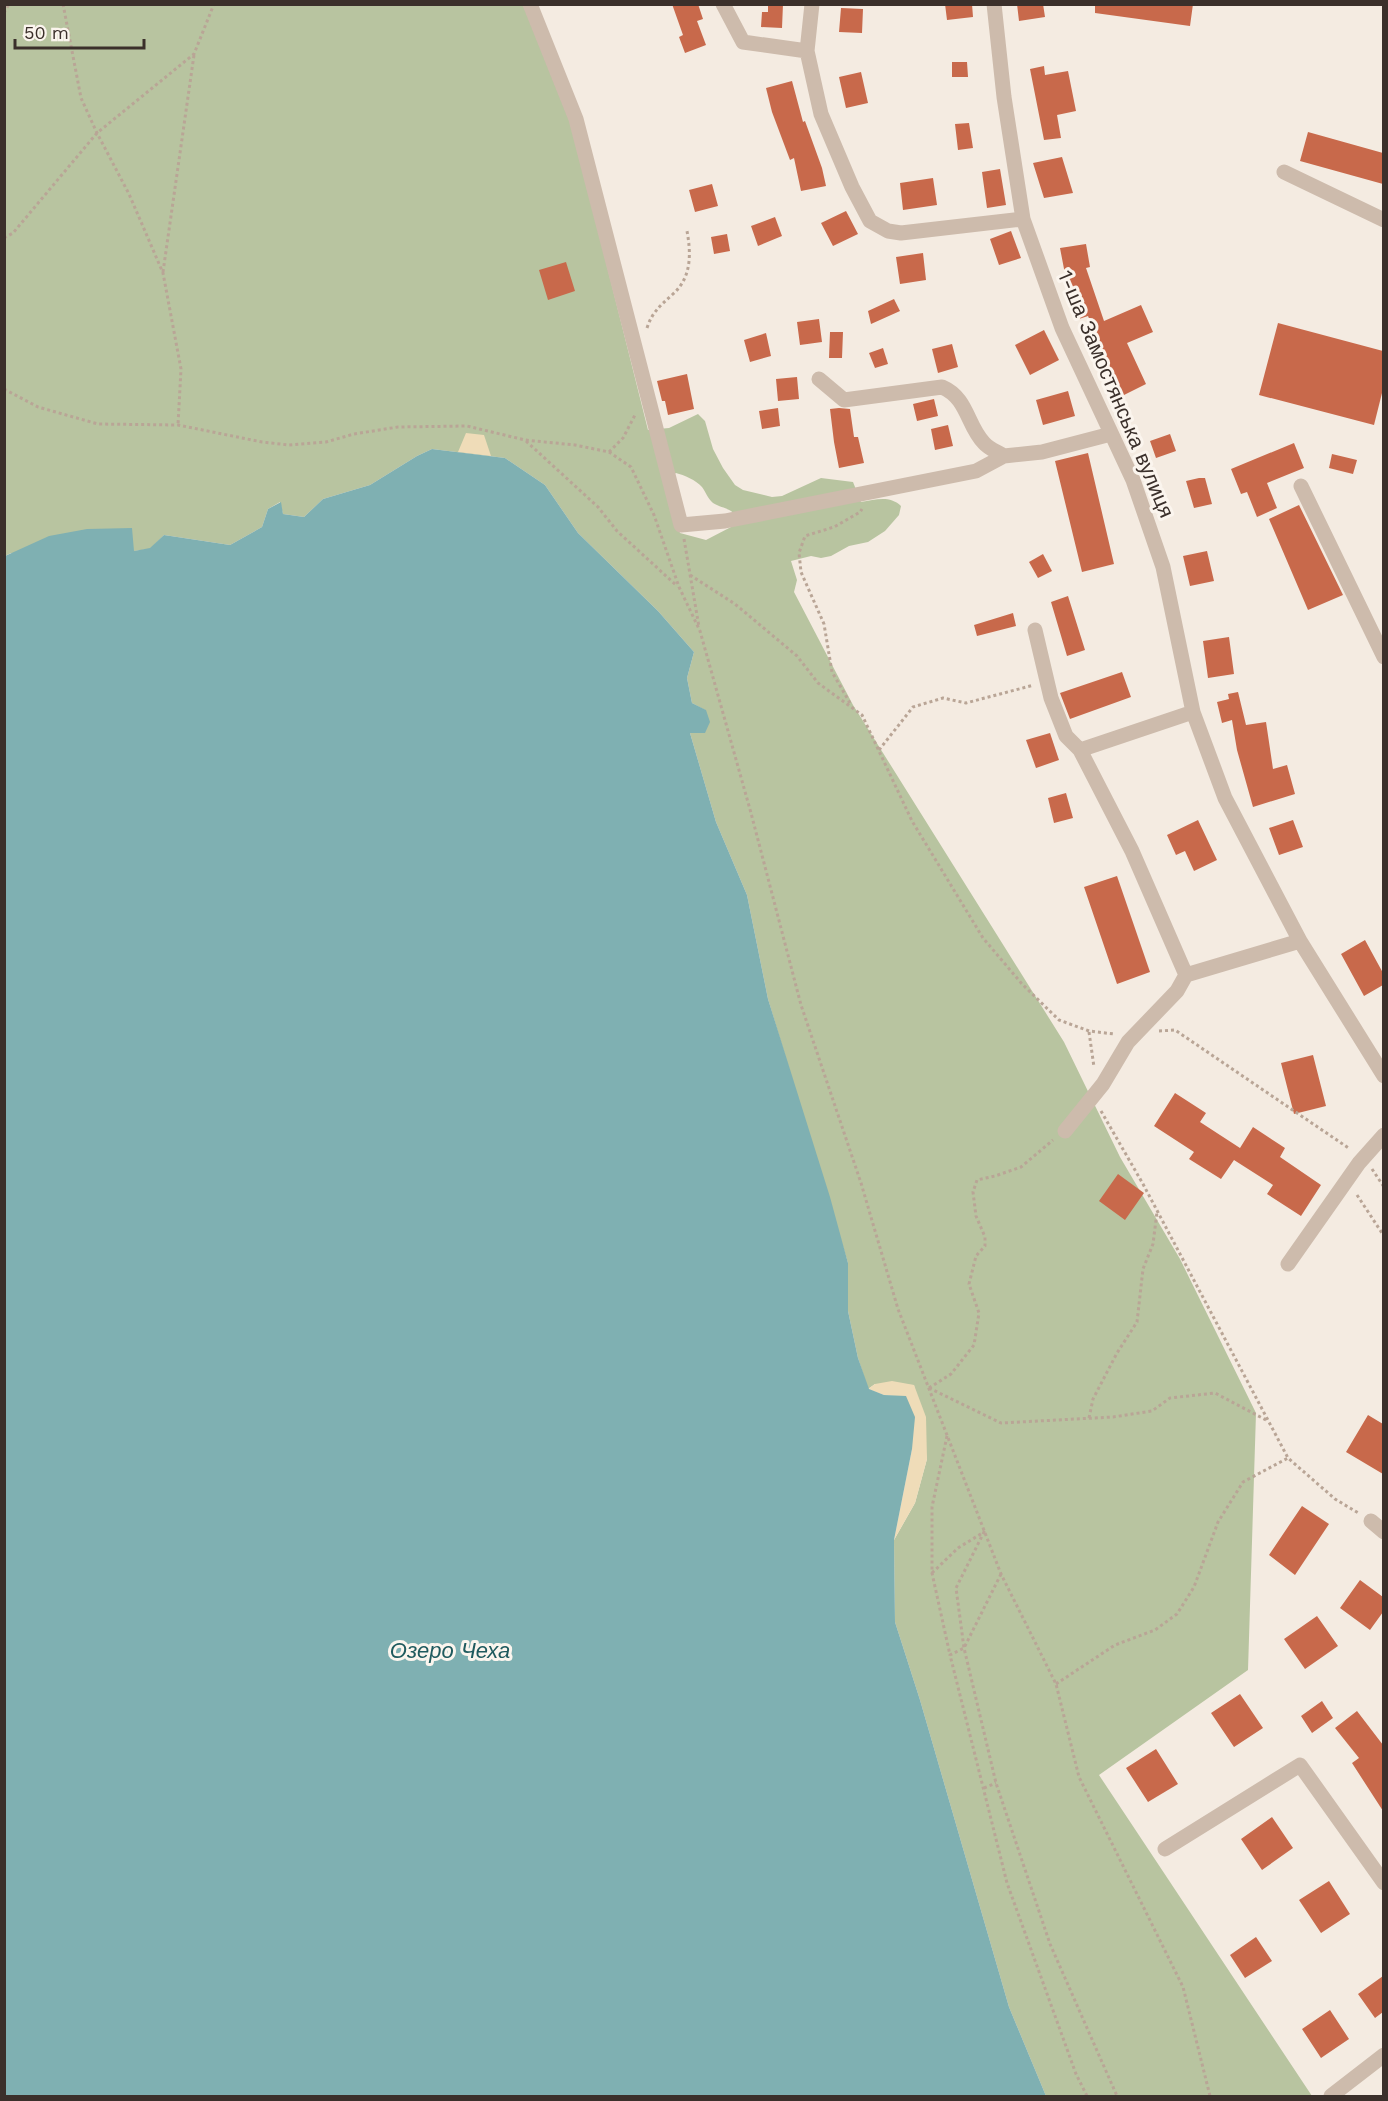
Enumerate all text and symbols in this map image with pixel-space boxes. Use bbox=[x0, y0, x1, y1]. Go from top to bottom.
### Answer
scale bar bbox=[15, 12, 144, 50]
text: 50 m bbox=[24, 22, 69, 43]
street label: 1-ша Замостянська вулиця bbox=[1053, 266, 1180, 521]
water label: Озеро Чеха bbox=[390, 1638, 510, 1663]

